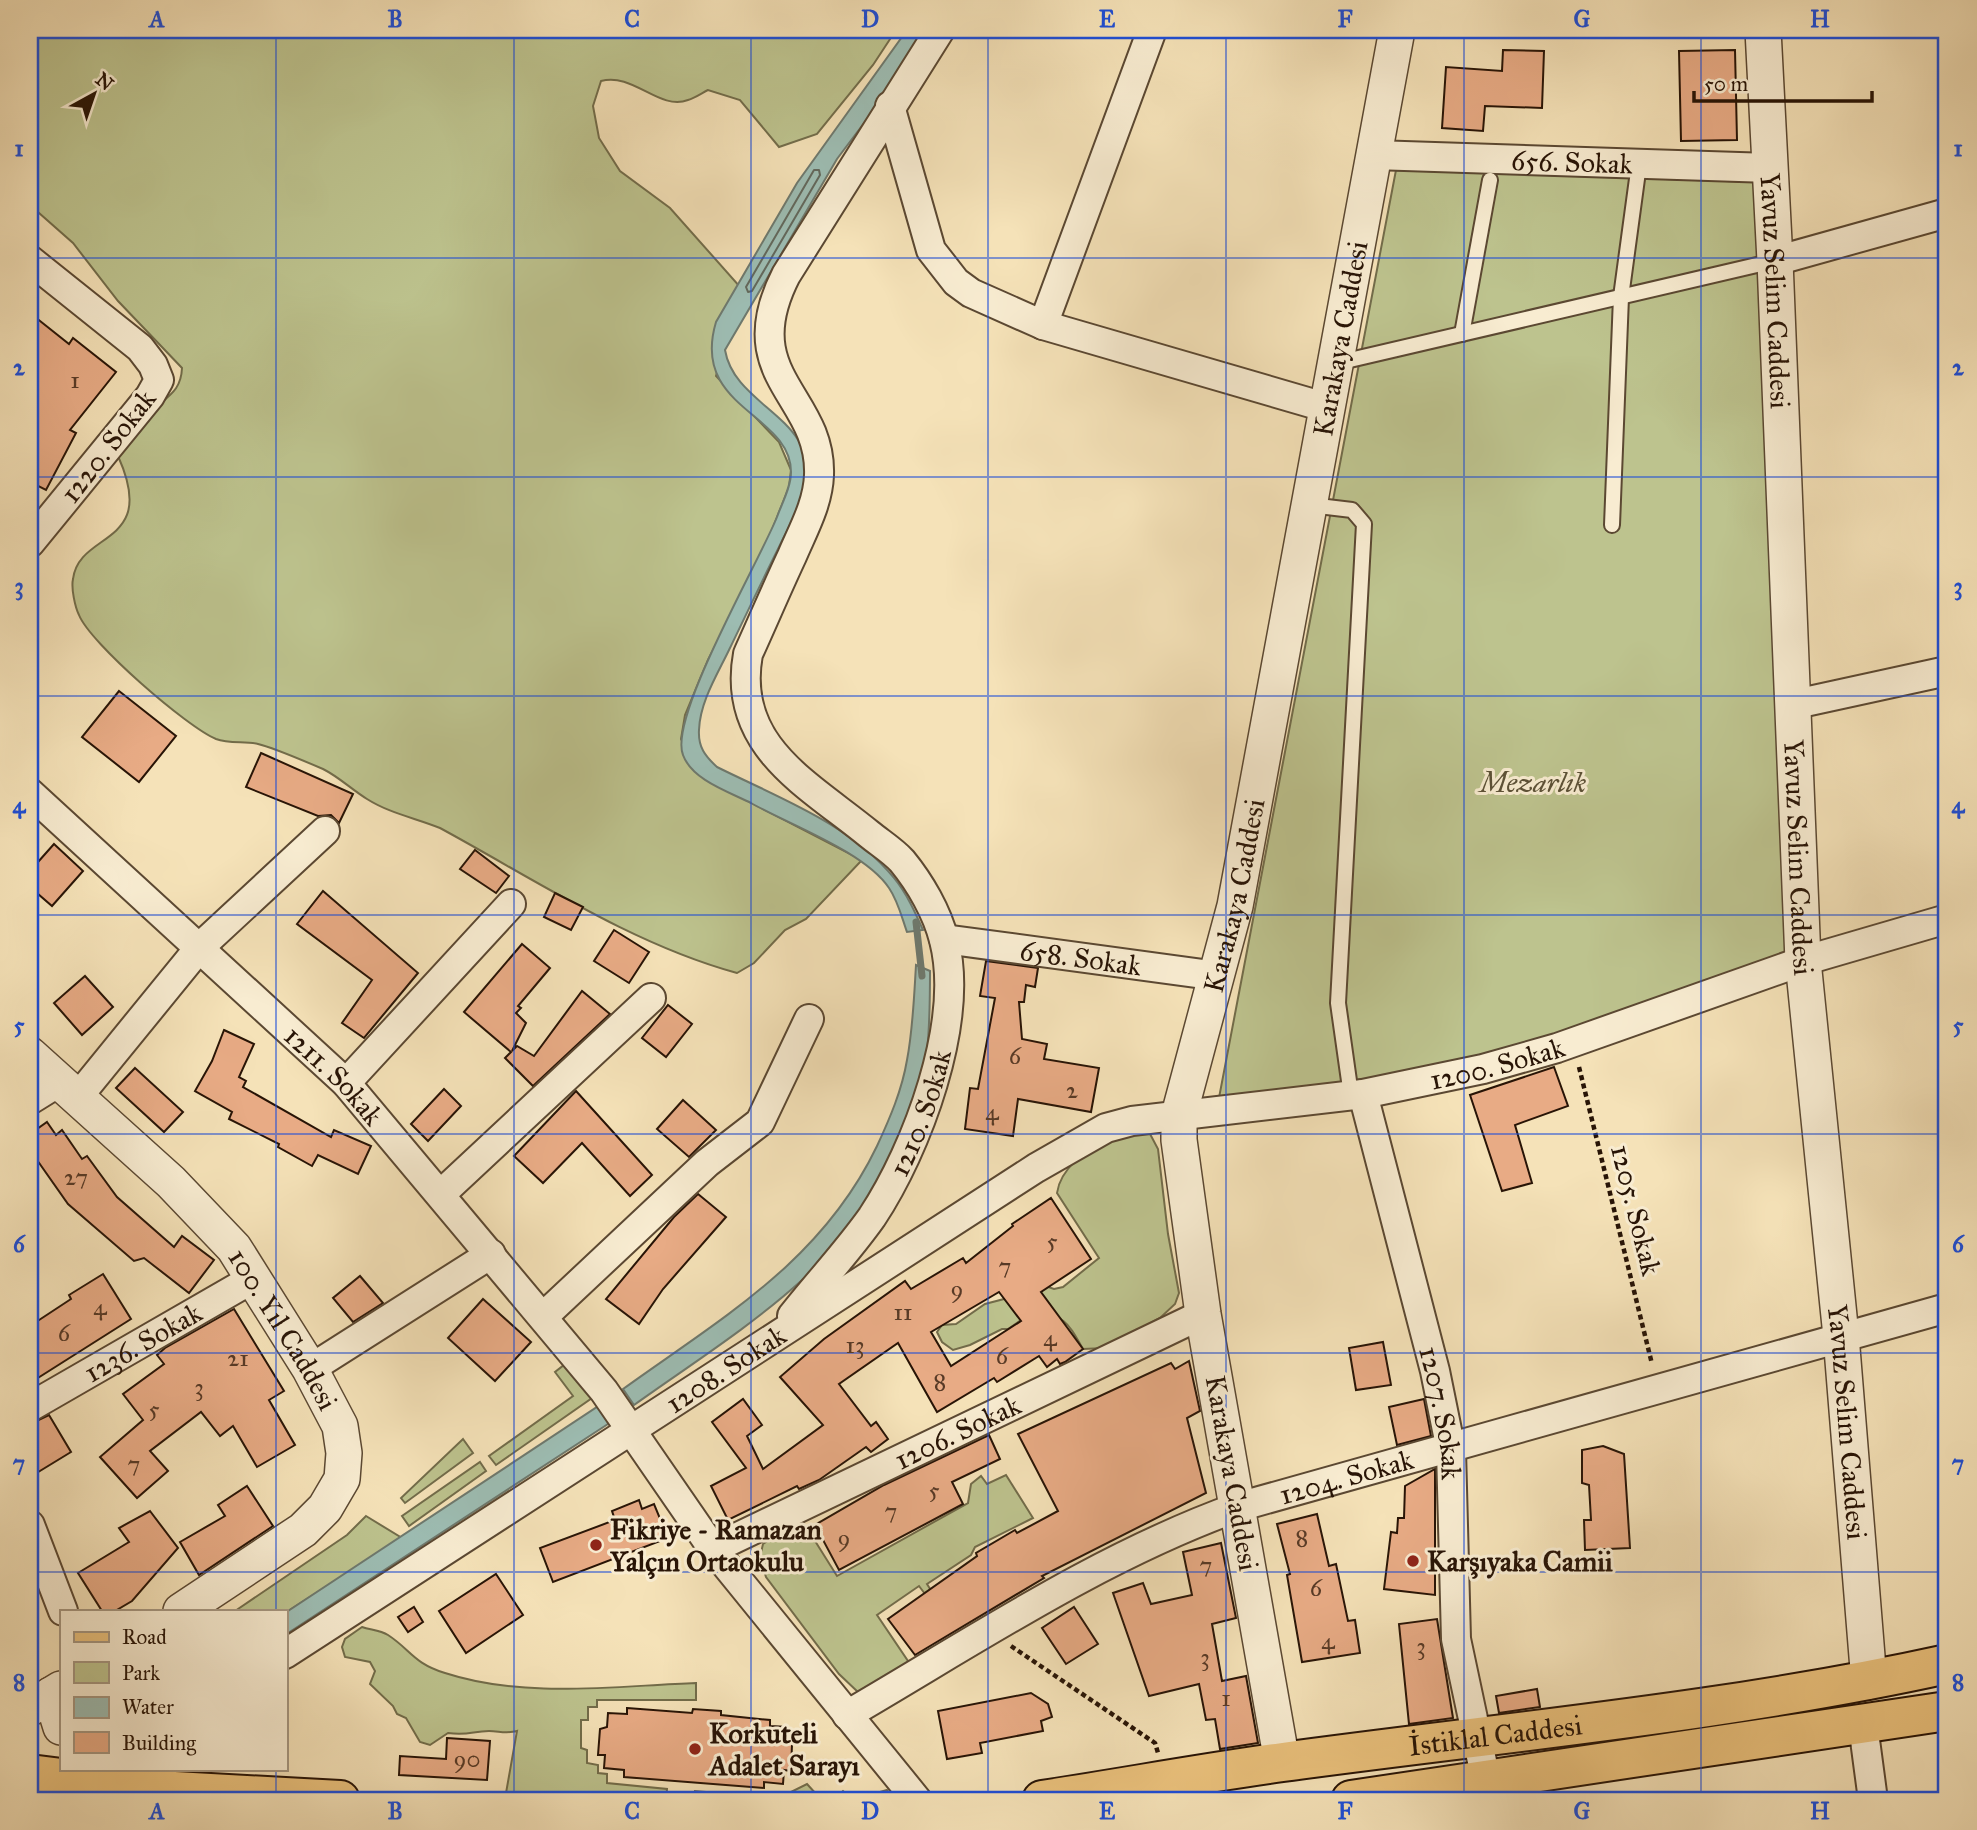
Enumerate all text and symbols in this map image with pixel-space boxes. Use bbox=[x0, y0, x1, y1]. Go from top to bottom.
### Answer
text: A bbox=[147, 5, 165, 33]
text: B bbox=[387, 5, 403, 33]
text: C bbox=[624, 5, 640, 33]
text: D bbox=[861, 5, 879, 33]
text: E bbox=[1099, 5, 1116, 33]
text: F bbox=[1337, 5, 1353, 33]
text: G bbox=[1574, 5, 1591, 33]
text: H bbox=[1810, 5, 1830, 33]
north arrow bbox=[60, 60, 130, 130]
scale bar bbox=[1694, 60, 1872, 104]
text: N bbox=[91, 67, 118, 95]
text: 50 m bbox=[1704, 71, 1749, 97]
text: 1 bbox=[14, 134, 24, 162]
text: 1 bbox=[1953, 134, 1963, 162]
street label: 656. Sokak bbox=[1510, 142, 1633, 181]
street label: Yavuz Selim Caddesi bbox=[1753, 172, 1798, 410]
street label: Karakaya Caddesi bbox=[1305, 238, 1375, 439]
text: 2 bbox=[13, 353, 25, 381]
text: 2 bbox=[1952, 353, 1964, 381]
house number: 1 bbox=[70, 365, 80, 395]
street label: 1220. Sokak bbox=[53, 382, 163, 510]
text: 3 bbox=[14, 572, 24, 601]
text: 3 bbox=[1953, 572, 1963, 601]
street label: Yavuz Selim Caddesi bbox=[1777, 738, 1822, 977]
park label: Mezarlık bbox=[1477, 765, 1587, 800]
text: 4 bbox=[13, 791, 27, 819]
text: 4 bbox=[1952, 791, 1966, 819]
street label: Karakaya Caddesi bbox=[1195, 795, 1272, 996]
street label: 658. Sokak bbox=[1018, 932, 1144, 983]
text: 5 bbox=[14, 1011, 25, 1039]
text: 5 bbox=[1953, 1011, 1964, 1039]
street label: 1211. Sokak bbox=[277, 1018, 391, 1132]
street label: 1200. Sokak bbox=[1427, 1029, 1569, 1097]
house number: 6 bbox=[1009, 1041, 1022, 1071]
street label: 1210. Sokak bbox=[881, 1046, 959, 1182]
house number: 2 bbox=[1066, 1075, 1078, 1105]
house number: 4 bbox=[985, 1097, 999, 1127]
street label: 1205. Sokak bbox=[1603, 1141, 1669, 1279]
house number: 27 bbox=[64, 1162, 88, 1192]
house number: 5 bbox=[1046, 1226, 1058, 1256]
text: 6 bbox=[13, 1230, 26, 1258]
text: 6 bbox=[1952, 1230, 1965, 1258]
street label: 100. Yıl Caddesi bbox=[221, 1242, 346, 1416]
house number: 7 bbox=[999, 1251, 1011, 1281]
house number: 9 bbox=[951, 1274, 963, 1304]
house number: 4 bbox=[93, 1292, 107, 1322]
street label: 1236. Sokak bbox=[77, 1296, 207, 1390]
house number: 11 bbox=[894, 1297, 912, 1327]
street label: Yavuz Selim Caddesi bbox=[1820, 1302, 1875, 1541]
street label: 1208. Sokak bbox=[659, 1317, 792, 1420]
house number: 6 bbox=[58, 1318, 71, 1348]
house number: 4 bbox=[1043, 1323, 1057, 1353]
house number: 13 bbox=[845, 1330, 865, 1360]
house number: 6 bbox=[996, 1341, 1009, 1371]
street label: 1207. Sokak bbox=[1412, 1342, 1469, 1481]
house number: 21 bbox=[227, 1343, 249, 1373]
house number: 8 bbox=[934, 1367, 946, 1397]
street label: Karakaya Caddesi bbox=[1198, 1372, 1266, 1574]
house number: 3 bbox=[194, 1373, 204, 1401]
street label: 1206. Sokak bbox=[889, 1387, 1026, 1477]
house number: 5 bbox=[148, 1394, 160, 1424]
street label: 1204. Sokak bbox=[1275, 1441, 1417, 1512]
text: 7 bbox=[13, 1449, 25, 1477]
house number: 7 bbox=[128, 1449, 140, 1479]
text: 7 bbox=[1952, 1449, 1964, 1477]
house number: 5 bbox=[928, 1475, 940, 1505]
house number: 7 bbox=[885, 1496, 897, 1526]
place label: Fikriye - Ramazan Yalçın Ortaokulu bbox=[609, 1512, 822, 1579]
house number: 9 bbox=[838, 1523, 850, 1553]
house number: 8 bbox=[1296, 1523, 1308, 1553]
marker: Fikriye - Ramazan Yalçın Ortaokulu bbox=[588, 1537, 604, 1553]
place label: Karşıyaka Camii bbox=[1427, 1544, 1613, 1579]
house number: 7 bbox=[1200, 1550, 1212, 1580]
marker: Karşıyaka Camii bbox=[1405, 1553, 1421, 1569]
house number: 6 bbox=[1310, 1573, 1323, 1603]
legend bbox=[60, 1610, 287, 1770]
text: Road bbox=[122, 1624, 167, 1650]
house number: 4 bbox=[1321, 1626, 1335, 1656]
house number: 3 bbox=[1416, 1631, 1426, 1661]
house number: 3 bbox=[1200, 1642, 1210, 1672]
text: Park bbox=[122, 1660, 160, 1686]
text: 8 bbox=[13, 1668, 25, 1696]
text: 8 bbox=[1952, 1668, 1964, 1696]
house number: 1 bbox=[1221, 1683, 1231, 1713]
text: Water bbox=[122, 1694, 174, 1720]
street label: İstiklal Caddesi bbox=[1407, 1707, 1584, 1763]
place label: Korkuteli Adalet Sarayı bbox=[707, 1716, 860, 1783]
text: Building bbox=[122, 1730, 196, 1756]
marker: Korkuteli Adalet Sarayı bbox=[687, 1741, 703, 1757]
house number: 90 bbox=[454, 1744, 480, 1774]
text: A bbox=[147, 1797, 165, 1825]
text: B bbox=[387, 1797, 403, 1825]
text: C bbox=[624, 1797, 640, 1825]
text: D bbox=[861, 1797, 879, 1825]
text: E bbox=[1099, 1797, 1116, 1825]
text: F bbox=[1337, 1797, 1353, 1825]
text: G bbox=[1574, 1797, 1591, 1825]
text: H bbox=[1810, 1797, 1830, 1825]

